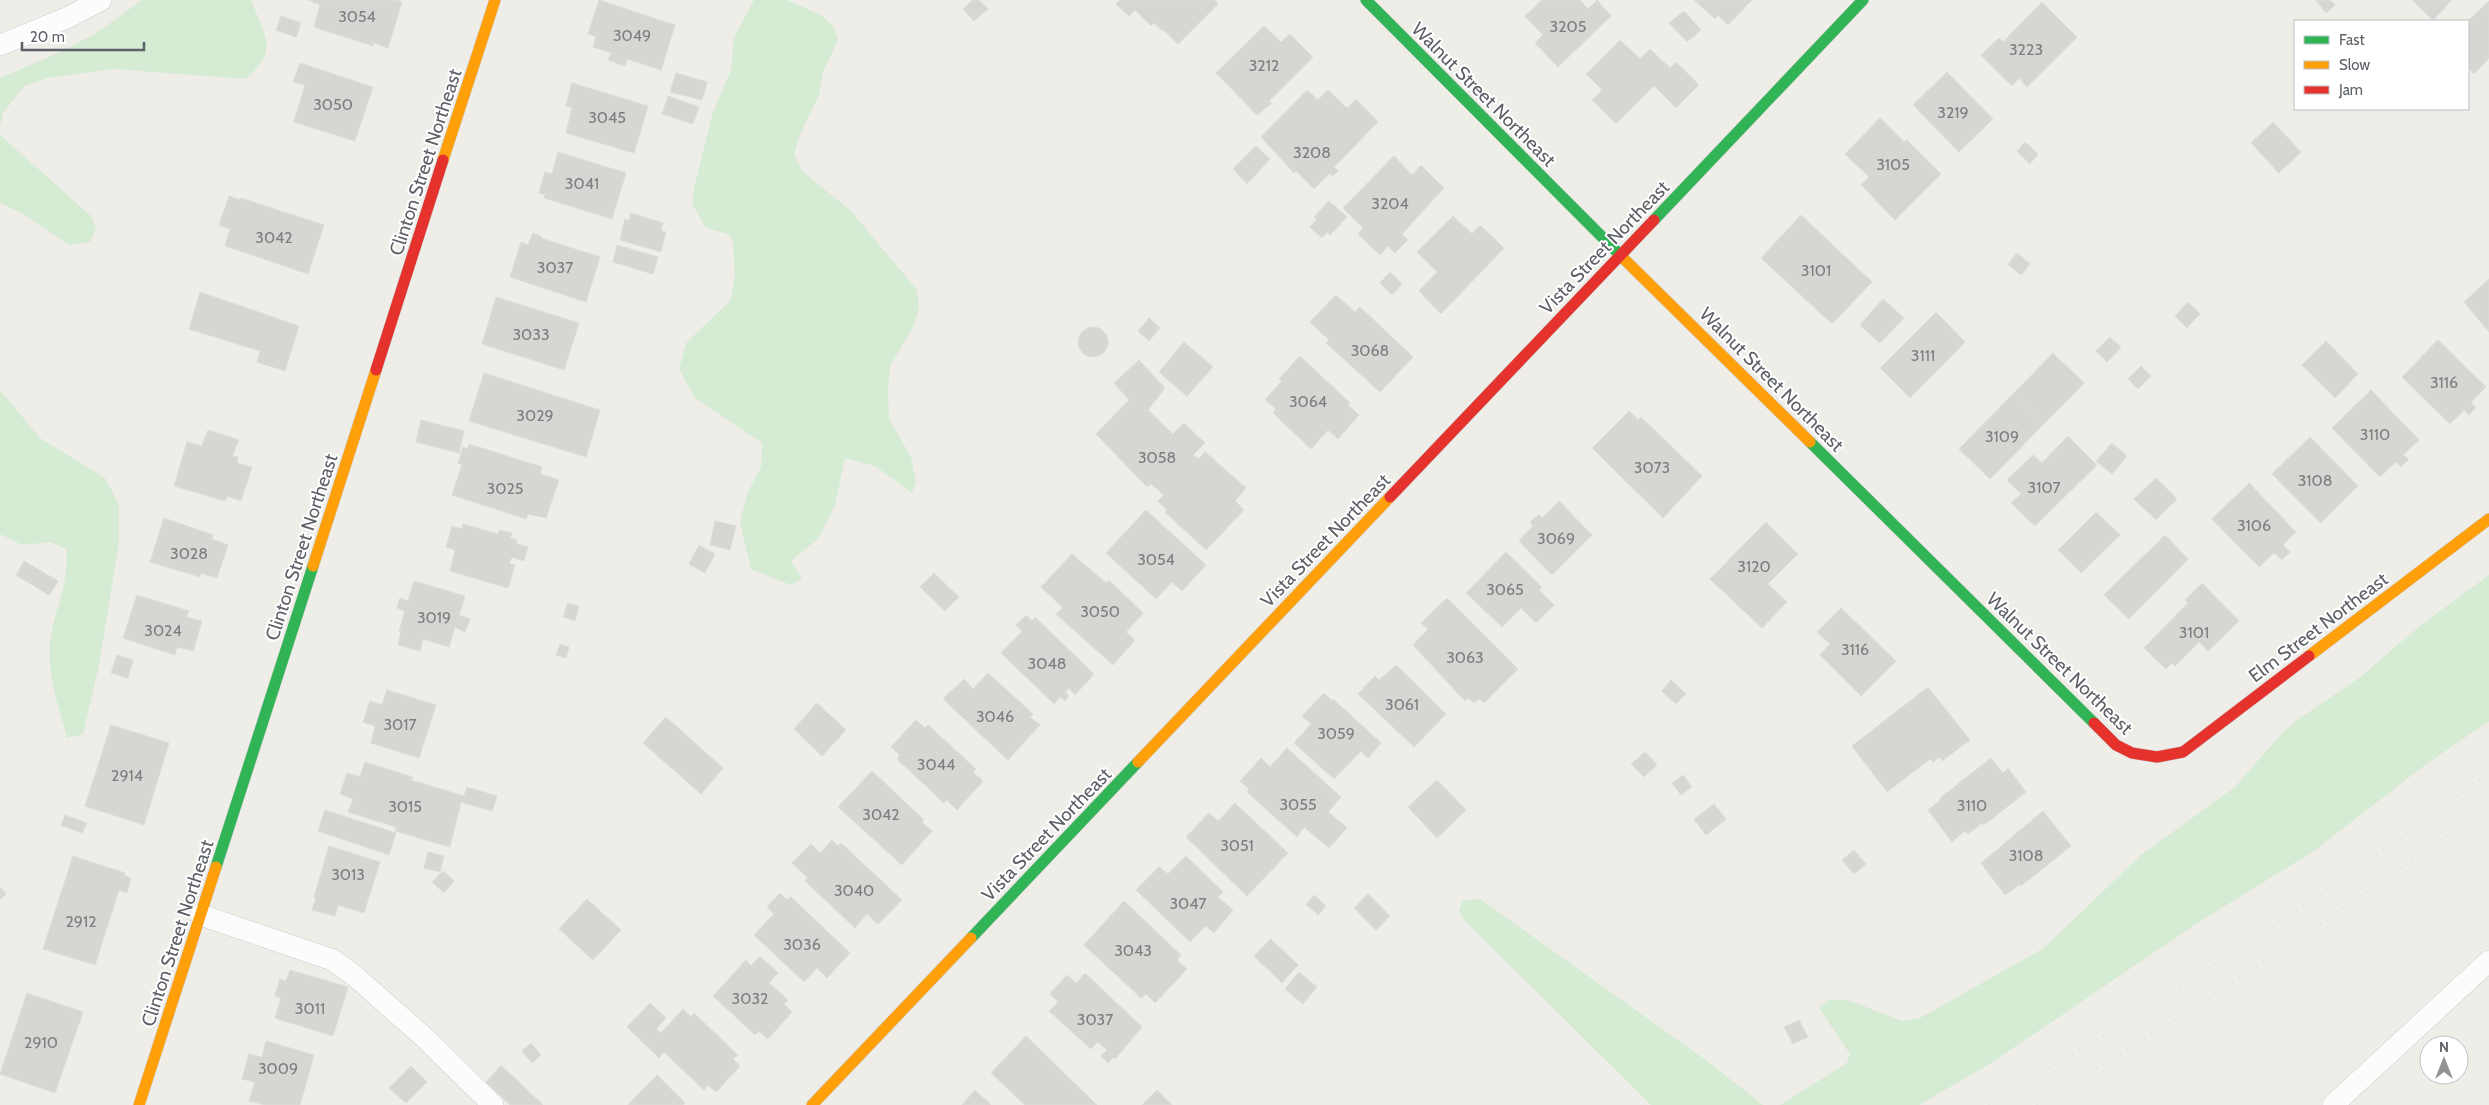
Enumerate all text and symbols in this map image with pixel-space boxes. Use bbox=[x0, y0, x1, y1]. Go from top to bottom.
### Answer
house number: 3054 bbox=[338, 7, 376, 26]
street label: Walnut Street Northeast bbox=[1407, 17, 1561, 172]
house number: 3205 bbox=[1550, 17, 1586, 36]
scale bar bbox=[22, 20, 145, 52]
legend bbox=[2294, 20, 2469, 110]
house number: 3049 bbox=[613, 26, 651, 45]
text: 20 m bbox=[30, 28, 65, 46]
text: Fast bbox=[2339, 31, 2364, 49]
house number: 3223 bbox=[2009, 40, 2043, 59]
house number: 3212 bbox=[1249, 56, 1279, 75]
text: Slow bbox=[2339, 56, 2370, 74]
street label: Clinton Street Northeast bbox=[384, 65, 467, 258]
text: Jam bbox=[2338, 81, 2363, 99]
house number: 3050 bbox=[313, 95, 353, 114]
house number: 3219 bbox=[1937, 103, 1969, 122]
house number: 3045 bbox=[588, 108, 626, 127]
house number: 3208 bbox=[1293, 143, 1331, 162]
house number: 3105 bbox=[1876, 155, 1910, 174]
house number: 3041 bbox=[565, 174, 599, 193]
street label: Vista Street Northeast bbox=[1535, 175, 1674, 319]
house number: 3204 bbox=[1371, 194, 1409, 213]
house number: 3042 bbox=[255, 228, 293, 247]
house number: 3037 bbox=[537, 258, 573, 277]
house number: 3101 bbox=[1801, 261, 1831, 280]
street label: Walnut Street Northeast bbox=[1695, 302, 1849, 457]
house number: 3033 bbox=[512, 325, 550, 344]
house number: 3068 bbox=[1351, 341, 1389, 360]
house number: 3111 bbox=[1911, 346, 1935, 365]
house number: 3116 bbox=[2430, 373, 2458, 392]
house number: 3064 bbox=[1289, 392, 1327, 411]
house number: 3029 bbox=[516, 406, 554, 425]
house number: 3110 bbox=[2360, 425, 2390, 444]
house number: 3109 bbox=[1985, 427, 2019, 446]
house number: 3058 bbox=[1138, 448, 1176, 467]
street label: Clinton Street Northeast bbox=[260, 450, 343, 643]
house number: 3073 bbox=[1634, 458, 1670, 477]
street label: Vista Street Northeast bbox=[1256, 468, 1395, 612]
house number: 3108 bbox=[2298, 471, 2332, 490]
house number: 3107 bbox=[2028, 478, 2060, 497]
house number: 3025 bbox=[487, 479, 523, 498]
house number: 3106 bbox=[2237, 516, 2271, 535]
house number: 3069 bbox=[1537, 529, 1575, 548]
house number: 3028 bbox=[170, 544, 208, 563]
house number: 3054 bbox=[1137, 550, 1175, 569]
house number: 3120 bbox=[1737, 557, 1771, 576]
street label: Elm Street Northeast bbox=[2244, 567, 2393, 687]
house number: 3065 bbox=[1486, 580, 1524, 599]
street label: Walnut Street Northeast bbox=[1982, 588, 2138, 740]
house number: 3050 bbox=[1080, 602, 1120, 621]
house number: 3019 bbox=[417, 608, 451, 627]
house number: 3024 bbox=[144, 621, 182, 640]
house number: 3101 bbox=[2179, 623, 2209, 642]
house number: 3116 bbox=[1841, 640, 1869, 659]
house number: 3063 bbox=[1446, 648, 1484, 667]
house number: 3048 bbox=[1028, 654, 1066, 673]
house number: 3061 bbox=[1385, 695, 1419, 714]
house number: 3046 bbox=[976, 707, 1014, 726]
house number: 3017 bbox=[383, 715, 417, 734]
house number: 3059 bbox=[1317, 724, 1355, 743]
house number: 3044 bbox=[917, 755, 955, 774]
street label: Vista Street Northeast bbox=[977, 762, 1116, 906]
house number: 2914 bbox=[111, 766, 143, 785]
house number: 3055 bbox=[1279, 795, 1317, 814]
house number: 3110 bbox=[1957, 796, 1987, 815]
house number: 3015 bbox=[388, 797, 422, 816]
house number: 3042 bbox=[862, 805, 900, 824]
street label: Clinton Street Northeast bbox=[136, 836, 219, 1029]
house number: 3051 bbox=[1220, 836, 1254, 855]
house number: 3108 bbox=[2009, 846, 2043, 865]
house number: 3013 bbox=[331, 865, 365, 884]
house number: 3040 bbox=[834, 881, 874, 900]
house number: 3047 bbox=[1169, 894, 1207, 913]
house number: 2912 bbox=[65, 912, 97, 931]
house number: 3036 bbox=[783, 935, 821, 954]
house number: 3043 bbox=[1114, 941, 1152, 960]
house number: 3032 bbox=[732, 989, 768, 1008]
house number: 3011 bbox=[295, 999, 325, 1018]
house number: 3037 bbox=[1077, 1010, 1113, 1029]
house number: 2910 bbox=[24, 1033, 58, 1052]
north arrow bbox=[2419, 1035, 2469, 1085]
text: N bbox=[2439, 1038, 2449, 1056]
house number: 3009 bbox=[258, 1059, 298, 1078]

